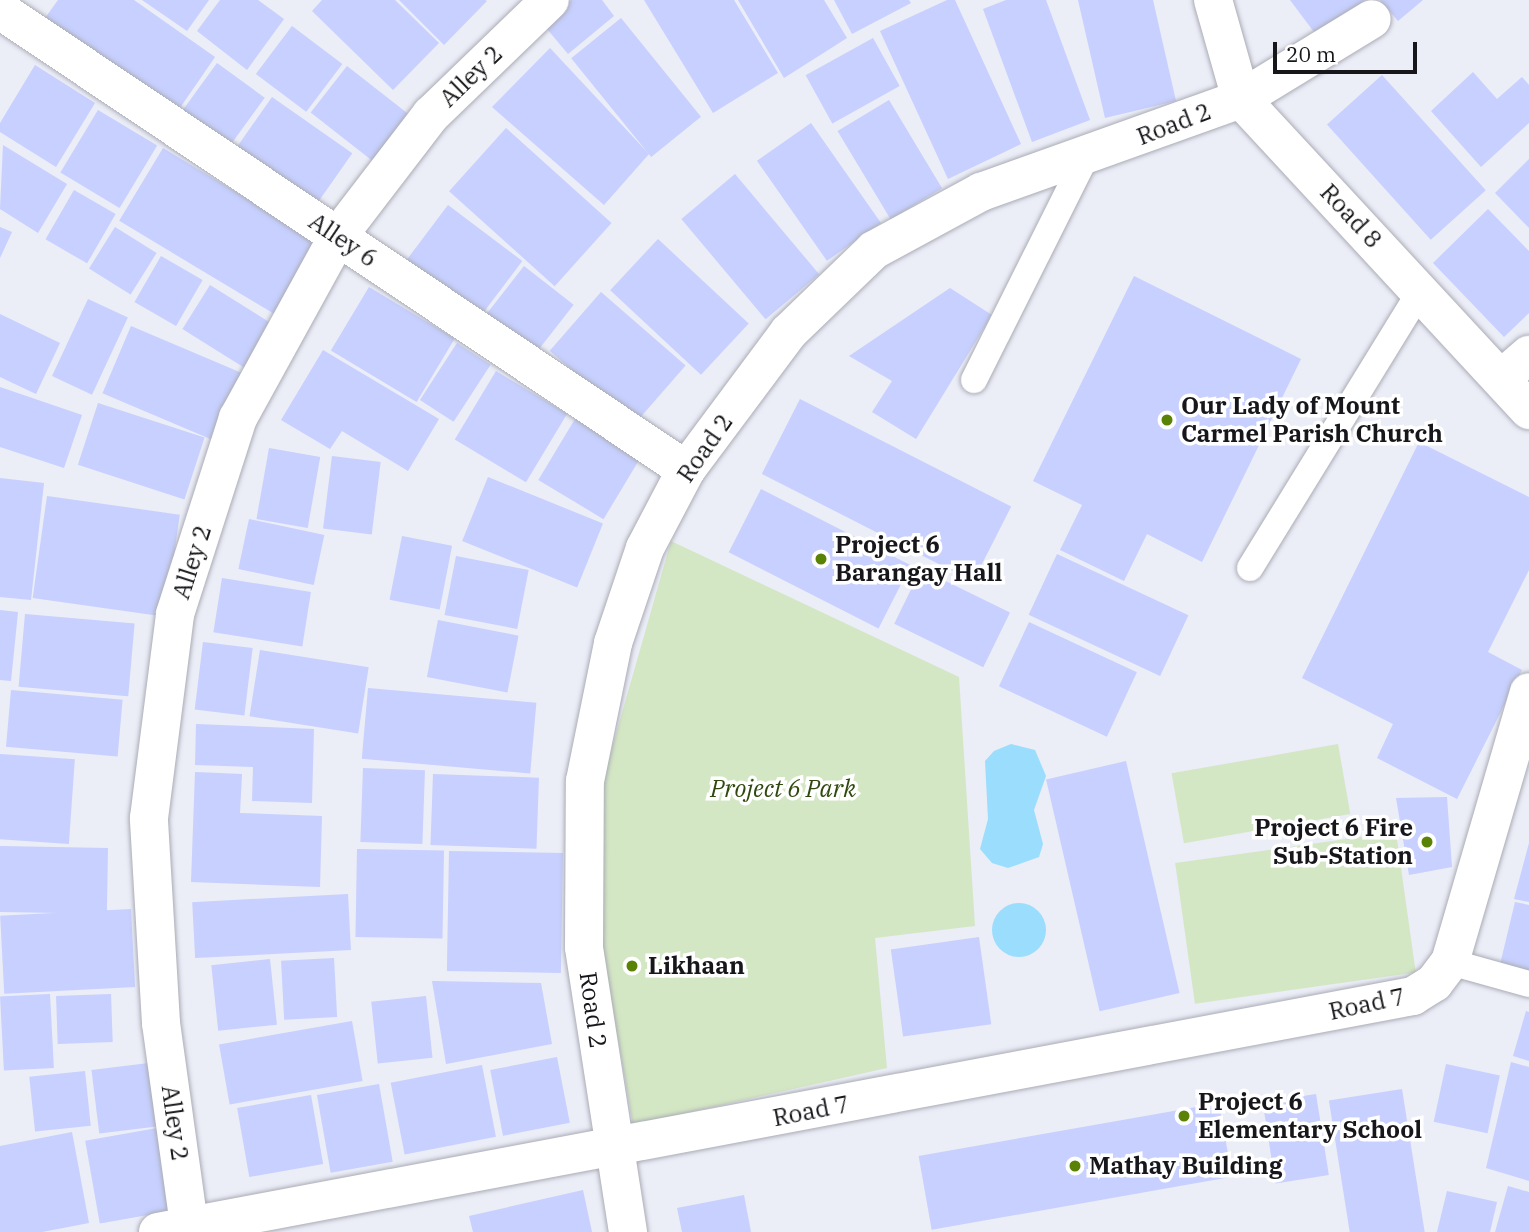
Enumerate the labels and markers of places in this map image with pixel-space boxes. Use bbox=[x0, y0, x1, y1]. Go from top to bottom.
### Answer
place label: Our Lady of Mount Carmel Parish Church bbox=[1181, 392, 1443, 448]
marker: Our Lady of Mount Carmel Parish Church bbox=[1159, 412, 1175, 428]
place label: Project 6 Barangay Hall bbox=[835, 531, 1002, 587]
marker: Project 6 Barangay Hall bbox=[813, 551, 829, 567]
place label: Project 6 Fire Sub-Station bbox=[1254, 814, 1413, 870]
marker: Project 6 Fire Sub-Station bbox=[1419, 834, 1435, 850]
place label: Likhaan bbox=[648, 952, 745, 980]
marker: Likhaan bbox=[622, 956, 642, 976]
place label: Project 6 Elementary School bbox=[1198, 1088, 1422, 1144]
marker: Project 6 Elementary School bbox=[1176, 1108, 1192, 1124]
place label: Mathay Building bbox=[1089, 1152, 1283, 1180]
marker: Mathay Building bbox=[1067, 1158, 1083, 1174]

